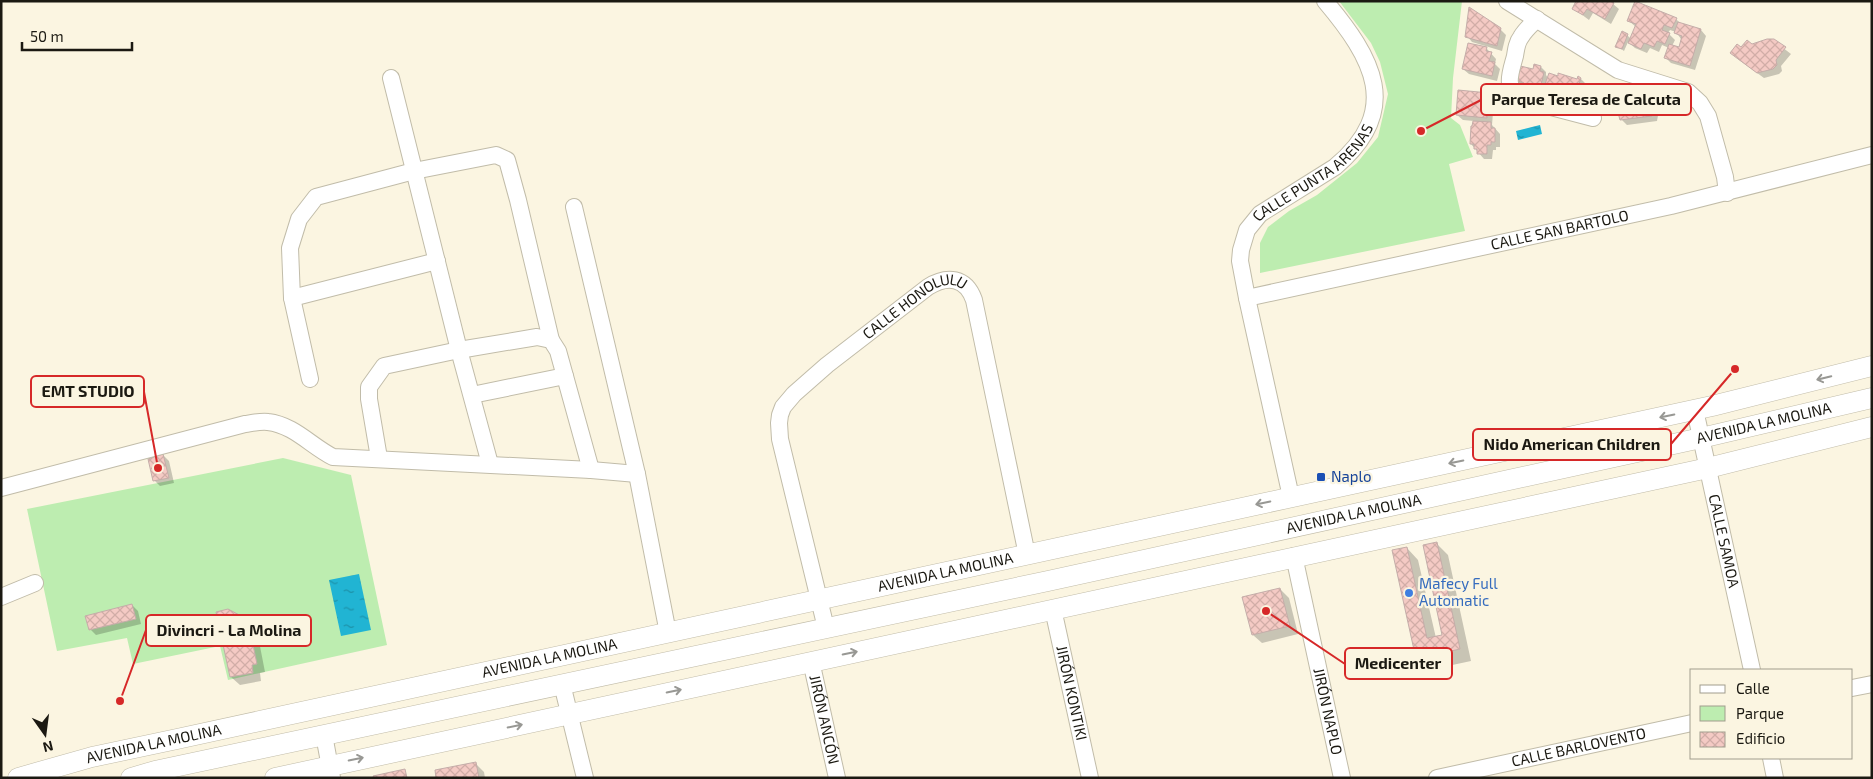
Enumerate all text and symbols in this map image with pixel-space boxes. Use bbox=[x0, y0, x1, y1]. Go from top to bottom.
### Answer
scale bar bbox=[22, 20, 132, 52]
text: 50 m bbox=[30, 27, 64, 45]
callout: Parque Teresa de Calcuta bbox=[1481, 84, 1691, 115]
text: Parque Teresa de Calcuta bbox=[1491, 89, 1681, 108]
street label: CALLE PUNTA ARENAS bbox=[1248, 121, 1376, 224]
street label: CALLE SAN BARTOLO bbox=[1489, 205, 1630, 253]
street label: CALLE HONOLULU bbox=[859, 269, 971, 342]
one-way arrow bbox=[1817, 374, 1833, 383]
callout: EMT STUDIO bbox=[31, 376, 144, 407]
text: EMT STUDIO bbox=[41, 381, 135, 400]
street label: AVENIDA LA MOLINA bbox=[1695, 398, 1833, 447]
one-way arrow bbox=[1659, 412, 1675, 421]
callout: Nido American Children bbox=[1473, 429, 1671, 460]
text: Nido American Children bbox=[1484, 434, 1660, 453]
one-way arrow bbox=[1449, 458, 1465, 467]
place label: Naplo bbox=[1331, 467, 1372, 485]
marker: Naplo bbox=[1315, 471, 1327, 483]
street label: AVENIDA LA MOLINA bbox=[1284, 489, 1424, 537]
street label: CALLE SAMOA bbox=[1706, 492, 1744, 590]
one-way arrow bbox=[1256, 499, 1272, 508]
street label: AVENIDA LA MOLINA bbox=[876, 548, 1015, 595]
place label: Mafecy Full Automatic bbox=[1419, 574, 1498, 609]
marker: Mafecy Full Automatic bbox=[1403, 587, 1415, 599]
callout: Divincri - La Molina bbox=[146, 615, 311, 646]
text: Divincri - La Molina bbox=[157, 620, 302, 639]
street label: AVENIDA LA MOLINA bbox=[480, 634, 619, 681]
street label: JIRÓN KONTIKI bbox=[1053, 644, 1092, 742]
one-way arrow bbox=[842, 648, 858, 657]
callout: Medicenter bbox=[1345, 648, 1452, 679]
text: Medicenter bbox=[1355, 653, 1442, 672]
street label: JIRÓN NAPLO bbox=[1310, 666, 1347, 756]
legend bbox=[1690, 669, 1853, 759]
street label: JIRÓN ANCÓN bbox=[806, 673, 844, 766]
text: Calle bbox=[1736, 679, 1770, 697]
one-way arrow bbox=[666, 686, 682, 695]
text: Parque bbox=[1736, 704, 1784, 722]
north arrow bbox=[20, 709, 70, 759]
street label: AVENIDA LA MOLINA bbox=[84, 720, 223, 766]
one-way arrow bbox=[507, 721, 523, 730]
street label: CALLE BARLOVENTO bbox=[1510, 723, 1647, 770]
text: Edificio bbox=[1736, 729, 1785, 747]
text: N bbox=[41, 738, 55, 757]
one-way arrow bbox=[348, 754, 364, 764]

